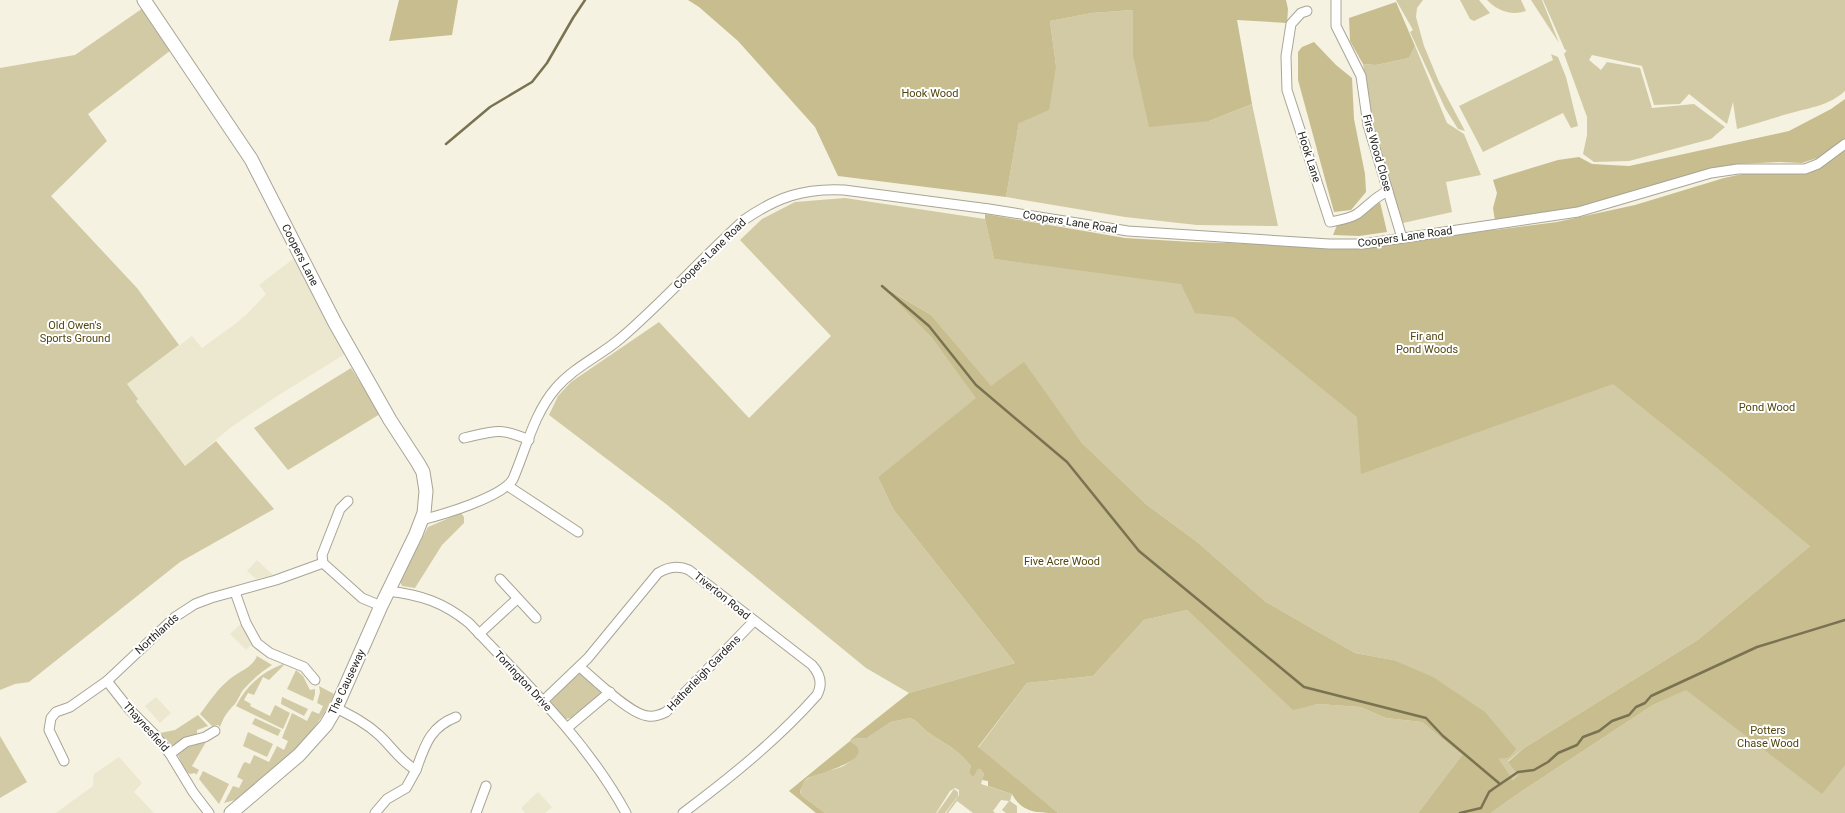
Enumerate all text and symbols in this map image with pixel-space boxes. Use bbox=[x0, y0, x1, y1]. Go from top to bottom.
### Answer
park label: Hook Wood bbox=[901, 87, 959, 100]
street label: Firs Wood Close bbox=[1360, 113, 1394, 193]
street label: Hook Lane bbox=[1295, 130, 1323, 184]
street label: Coopers Lane Road bbox=[1022, 208, 1118, 236]
street label: Coopers Lane Road bbox=[671, 216, 749, 292]
street label: Coopers Lane bbox=[279, 222, 321, 288]
street label: Coopers Lane Road bbox=[1357, 224, 1453, 250]
park label: Old Owen's Sports Ground bbox=[40, 319, 110, 345]
park label: Fir and Pond Woods bbox=[1396, 330, 1458, 356]
park label: Pond Wood bbox=[1739, 401, 1795, 414]
park label: Five Acre Wood bbox=[1024, 555, 1100, 568]
street label: Tiverton Road bbox=[691, 570, 753, 622]
street label: Northlands bbox=[132, 611, 182, 657]
street label: Hatherleigh Gardens bbox=[665, 632, 744, 714]
street label: The Causeway bbox=[326, 646, 368, 717]
street label: Torrington Drive bbox=[492, 648, 554, 714]
street label: Thaynesfield bbox=[120, 700, 172, 754]
park label: Potters Chase Wood bbox=[1737, 724, 1799, 750]

